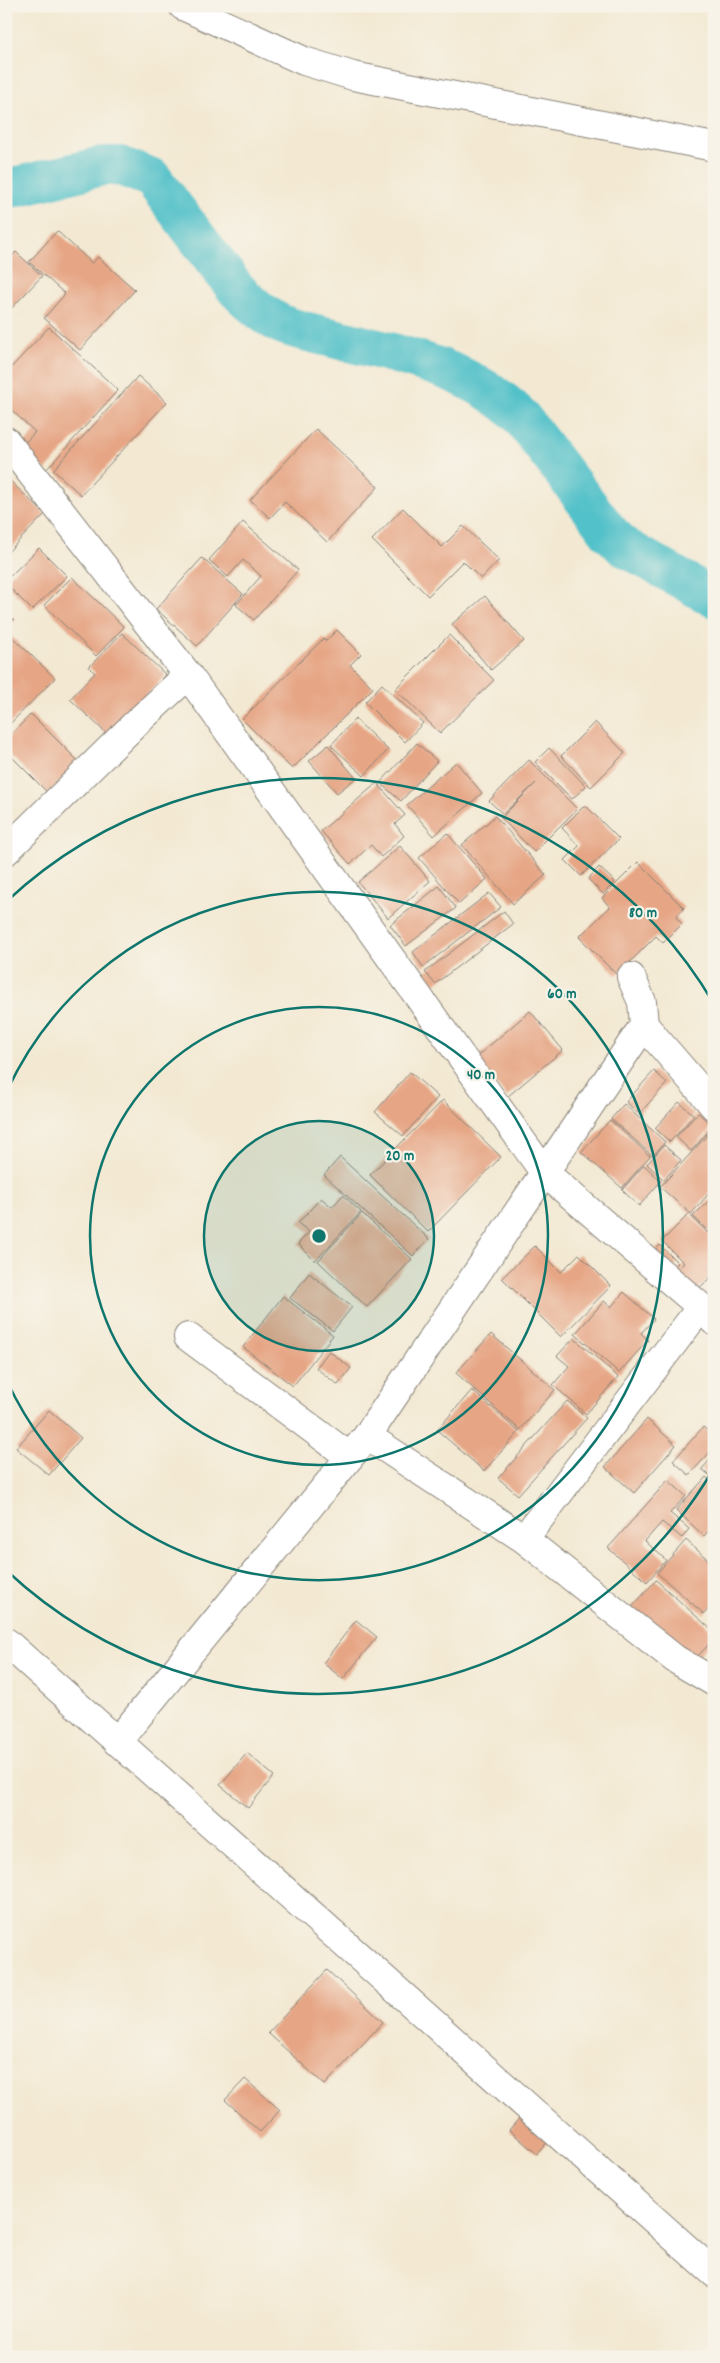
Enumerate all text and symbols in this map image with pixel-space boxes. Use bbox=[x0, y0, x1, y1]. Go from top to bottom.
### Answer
text: 80 m bbox=[629, 903, 657, 925]
text: 60 m bbox=[547, 984, 577, 1006]
text: 40 m bbox=[467, 1065, 495, 1087]
text: 20 m bbox=[386, 1146, 414, 1168]
centre of rings bbox=[310, 1227, 328, 1245]

